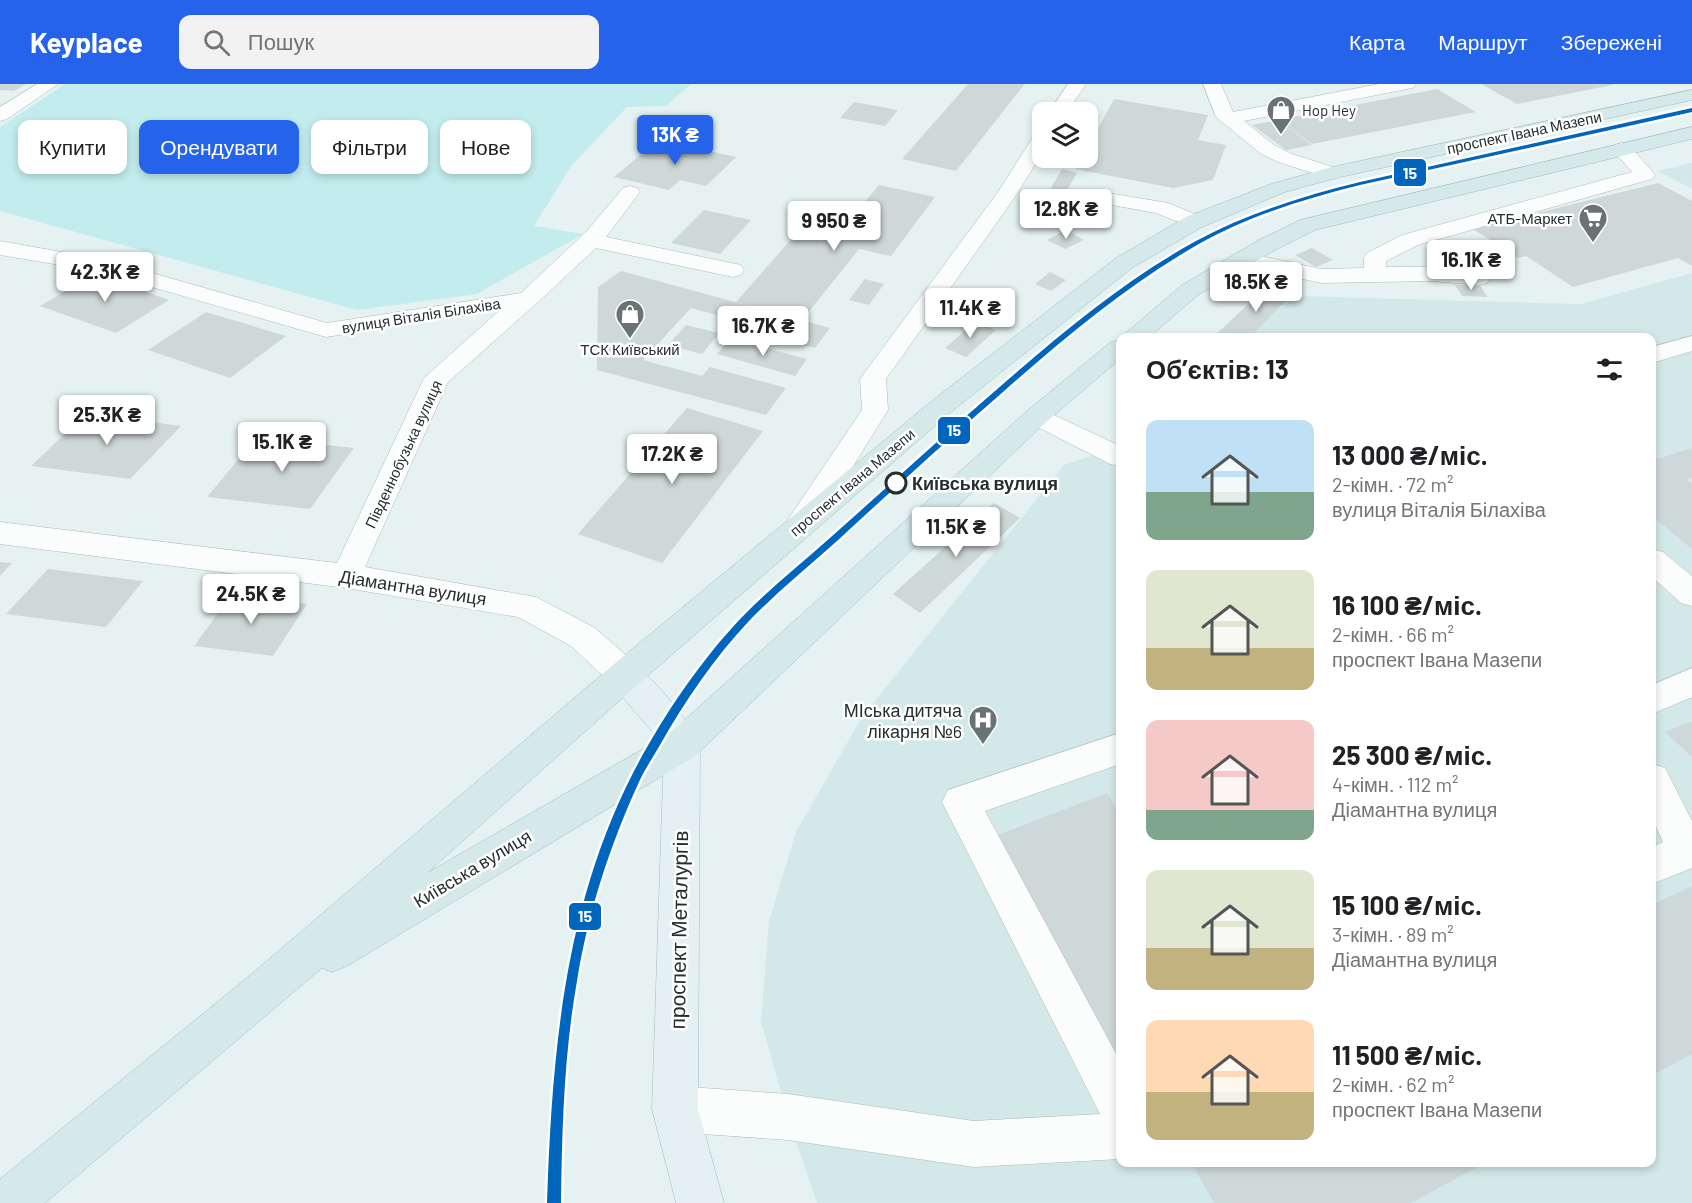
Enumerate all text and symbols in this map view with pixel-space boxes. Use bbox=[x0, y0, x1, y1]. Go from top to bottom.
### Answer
search box bbox=[179, 15, 599, 69]
text: Keyplace bbox=[30, 25, 143, 59]
icon: search bbox=[200, 26, 233, 59]
text: Пошук bbox=[248, 28, 314, 54]
text: Карта bbox=[1349, 29, 1405, 54]
text: Маршрут bbox=[1438, 29, 1528, 54]
text: Збережені bbox=[1561, 29, 1662, 54]
shop icon: Hop Hey bbox=[1265, 94, 1297, 136]
place label: Hop Hey bbox=[1302, 101, 1356, 119]
map controls bbox=[1032, 102, 1098, 168]
button: layers bbox=[1032, 102, 1098, 168]
street label: проспект Івана Мазепи bbox=[1445, 107, 1603, 157]
pin: 13K ₴ bbox=[633, 115, 717, 166]
chip: Купити bbox=[18, 120, 127, 174]
chip: Орендувати bbox=[139, 120, 299, 174]
chip: Фільтри bbox=[311, 120, 428, 174]
chip: Нове bbox=[440, 120, 531, 174]
text: 13K ₴ bbox=[651, 122, 699, 146]
line badge: 15 bbox=[1393, 158, 1427, 187]
text: 15 bbox=[1403, 163, 1418, 182]
pin: 12.8K ₴ bbox=[1011, 189, 1121, 240]
text: 12.8K ₴ bbox=[1034, 196, 1098, 220]
pin: 9 950 ₴ bbox=[779, 201, 889, 252]
supermarket icon: АТБ-Маркет bbox=[1577, 202, 1609, 244]
text: 9 950 ₴ bbox=[802, 208, 866, 232]
place label: АТБ-Маркет bbox=[1487, 209, 1572, 227]
pin: 16.1K ₴ bbox=[1416, 240, 1526, 291]
text: 16.1K ₴ bbox=[1441, 247, 1501, 271]
pin: 42.3K ₴ bbox=[50, 252, 160, 303]
text: 42.3K ₴ bbox=[70, 259, 140, 283]
pin: 18.5K ₴ bbox=[1201, 262, 1311, 313]
text: 18.5K ₴ bbox=[1224, 269, 1288, 293]
pin: 11.4K ₴ bbox=[915, 288, 1025, 339]
street label: вулиця Віталія Білахіва bbox=[340, 293, 502, 336]
text: 11.4K ₴ bbox=[939, 295, 1001, 319]
shop icon: ТСК Київський bbox=[614, 298, 646, 340]
pin: 16.7K ₴ bbox=[708, 306, 818, 357]
text: 16.7K ₴ bbox=[732, 313, 795, 337]
place label: ТСК Київський bbox=[580, 340, 680, 358]
text: Об’єктів: 13 bbox=[1146, 353, 1289, 384]
icon: filters bbox=[1593, 353, 1626, 386]
street label: Південнобузька вулиця bbox=[361, 377, 445, 531]
pin: 25.3K ₴ bbox=[52, 395, 162, 446]
text: 25.3K ₴ bbox=[73, 402, 141, 426]
line badge: 15 bbox=[937, 416, 971, 445]
text: 15 bbox=[947, 420, 962, 439]
pin: 15.1K ₴ bbox=[227, 422, 337, 473]
street label: проспект Івана Мазепи bbox=[786, 424, 918, 540]
text: 15.1K ₴ bbox=[252, 429, 312, 453]
pin: 17.2K ₴ bbox=[617, 434, 727, 485]
text: 13 000 ₴/міс. bbox=[1332, 439, 1488, 470]
text: 17.2K ₴ bbox=[641, 441, 703, 465]
icon: home bbox=[1194, 444, 1266, 516]
marker: Київська вулиця bbox=[885, 472, 907, 494]
place label: Київська вулиця bbox=[912, 472, 1058, 494]
text: 2-кімн. · 72 m² bbox=[1332, 472, 1454, 496]
text: вулиця Віталія Білахіва bbox=[1332, 497, 1546, 521]
pin: 11.5K ₴ bbox=[901, 507, 1011, 558]
text: 11.5K ₴ bbox=[926, 514, 986, 538]
street label: Діамантна вулиця bbox=[338, 565, 488, 609]
pin: 24.5K ₴ bbox=[196, 574, 306, 625]
text: 24.5K ₴ bbox=[216, 581, 286, 605]
text: 16 100 ₴/міс. bbox=[1332, 589, 1482, 620]
icon: home bbox=[1194, 594, 1266, 666]
text: 2-кімн. · 66 m² bbox=[1332, 622, 1454, 646]
text: проспект Івана Мазепи bbox=[1332, 647, 1542, 671]
place label: МІська дитяча лікарня №6 bbox=[844, 699, 963, 742]
hospital icon: МІська дитяча лікарня №6 bbox=[967, 704, 999, 746]
text: 25 300 ₴/міс. bbox=[1332, 739, 1492, 770]
icon: home bbox=[1194, 744, 1266, 816]
text: 4-кімн. · 112 m² bbox=[1332, 772, 1459, 796]
text: Діамантна вулиця bbox=[1332, 797, 1497, 821]
street label: Київська вулиця bbox=[409, 824, 535, 912]
street label: проспект Металургів bbox=[664, 830, 692, 1030]
text: 15 100 ₴/міс. bbox=[1332, 889, 1482, 920]
icon: home bbox=[1194, 894, 1266, 966]
line badge: 15 bbox=[568, 902, 602, 931]
text: 15 bbox=[578, 906, 593, 925]
text: 3-кімн. · 89 m² bbox=[1332, 922, 1454, 946]
text: Діамантна вулиця bbox=[1332, 947, 1497, 971]
text: 11 500 ₴/міс. bbox=[1332, 1039, 1482, 1070]
icon: home bbox=[1194, 1044, 1266, 1116]
text: 2-кімн. · 62 m² bbox=[1332, 1072, 1454, 1096]
text: проспект Івана Мазепи bbox=[1332, 1097, 1542, 1121]

